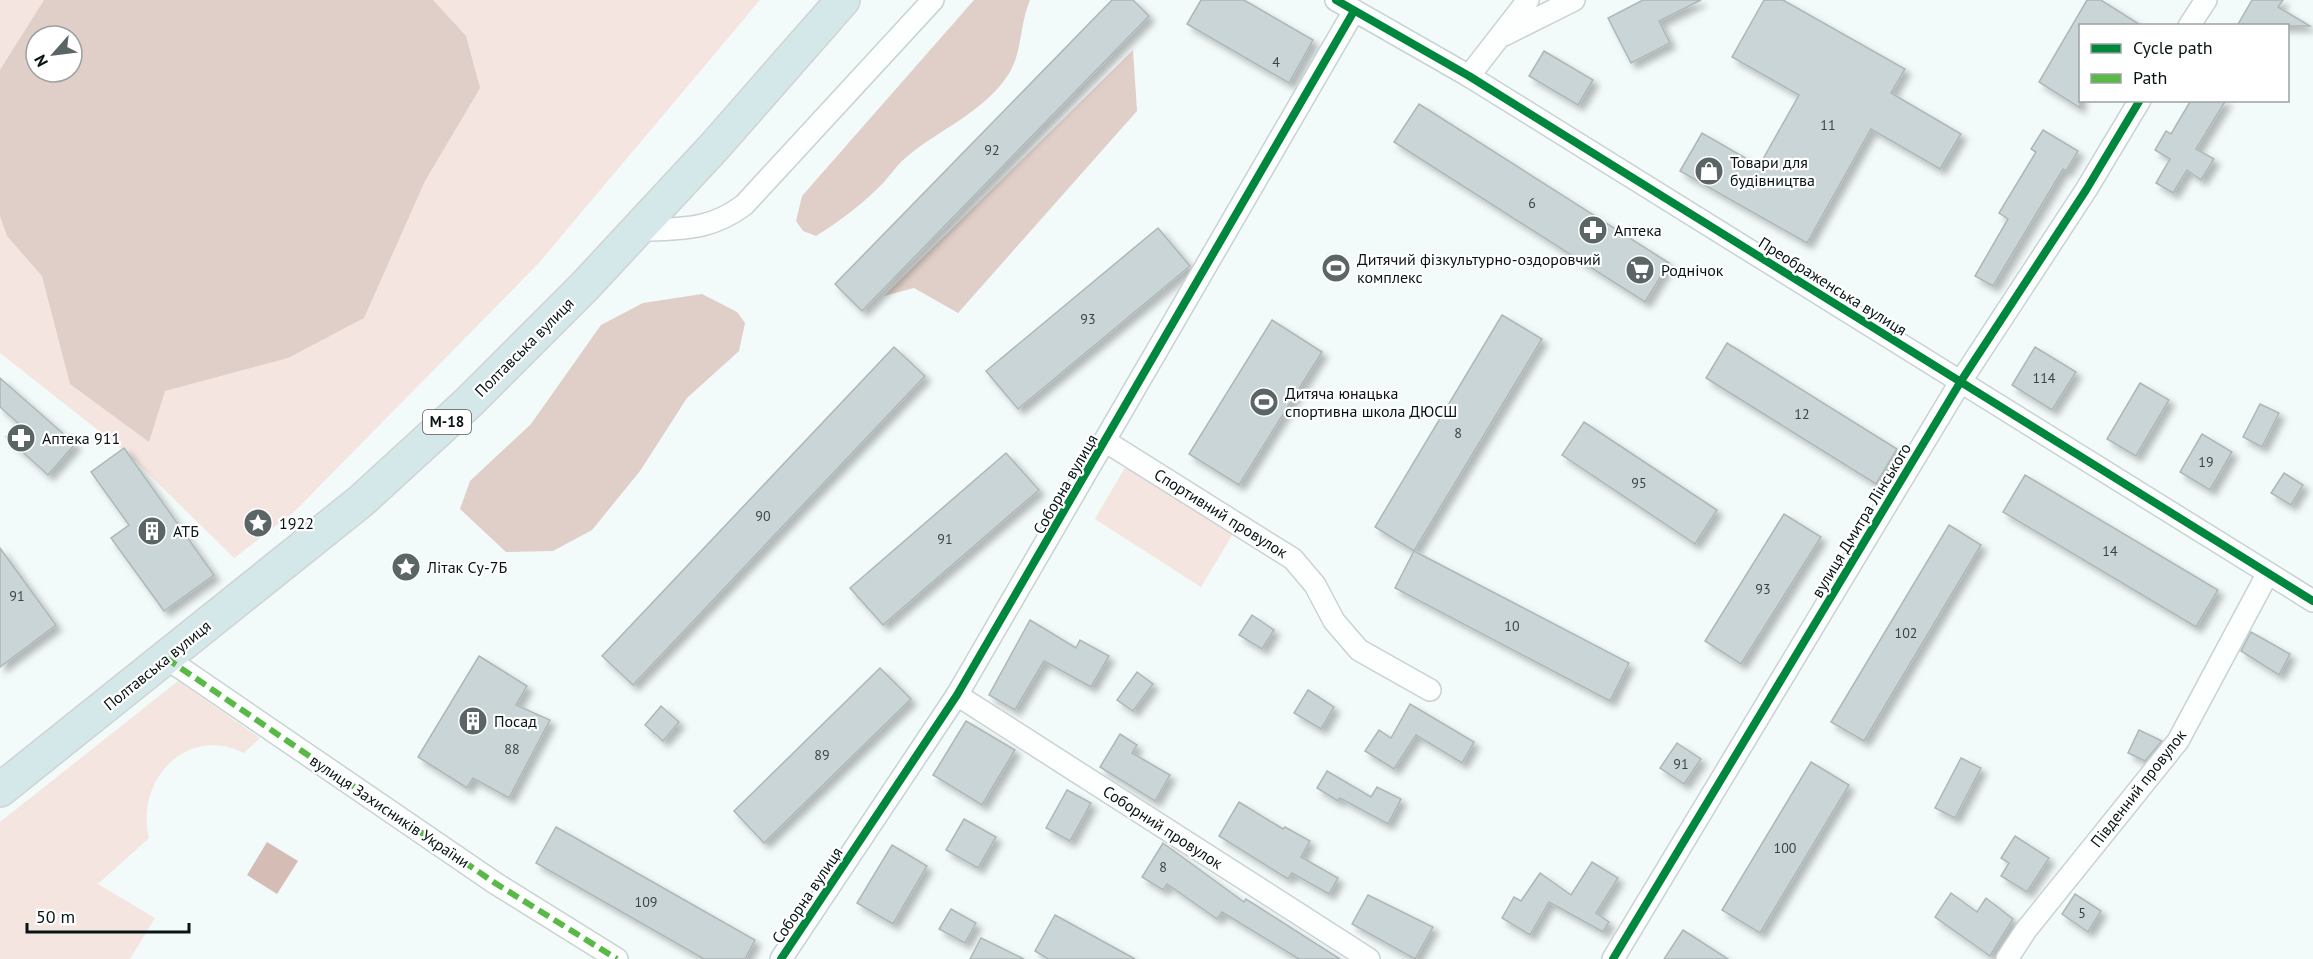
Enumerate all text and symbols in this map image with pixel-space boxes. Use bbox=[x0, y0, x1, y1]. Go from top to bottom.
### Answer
north arrow bbox=[24, 24, 84, 84]
legend bbox=[2079, 24, 2289, 102]
text: Cycle path bbox=[2133, 36, 2213, 59]
text: N bbox=[29, 52, 52, 70]
house number: 4 bbox=[1272, 53, 1280, 71]
text: Path bbox=[2133, 66, 2167, 89]
house number: 11 bbox=[1820, 116, 1836, 134]
house number: 92 bbox=[984, 141, 1000, 159]
place label: Товари для будівництва bbox=[1730, 152, 1815, 190]
shop icon: Товари для будівництва bbox=[1693, 155, 1725, 187]
house number: 6 bbox=[1528, 194, 1536, 212]
pharmacy icon: Аптека bbox=[1577, 214, 1609, 246]
place label: Аптека bbox=[1614, 220, 1662, 240]
street label: Преображенська вулиця bbox=[1755, 232, 1911, 340]
place label: Дитячий фізкультурно-оздоровчий комплекс bbox=[1357, 249, 1601, 287]
sports icon: Дитячий фізкультурно-оздоровчий комплекс bbox=[1320, 252, 1352, 284]
supermarket icon: Роднічок bbox=[1624, 254, 1656, 286]
place label: Роднічок bbox=[1661, 260, 1724, 280]
street label: Полтавська вулиця bbox=[470, 293, 578, 401]
house number: 93 bbox=[1080, 310, 1096, 328]
house number: 114 bbox=[2033, 369, 2056, 387]
place label: Дитяча юнацька спортивна школа ДЮСШ bbox=[1285, 383, 1457, 421]
sports icon: Дитяча юнацька спортивна школа ДЮСШ bbox=[1248, 386, 1280, 418]
house number: 12 bbox=[1794, 405, 1810, 423]
road number: М-18 bbox=[423, 410, 471, 434]
pharmacy icon: Аптека 911 bbox=[5, 422, 37, 454]
house number: 8 bbox=[1454, 424, 1462, 442]
place label: Аптека 911 bbox=[42, 428, 120, 448]
street label: Соборна вулиця bbox=[1028, 430, 1102, 538]
street label: вулиця Дмитра Лінського bbox=[1807, 439, 1915, 601]
house number: 19 bbox=[2198, 453, 2214, 471]
street label: Спортивний провулок bbox=[1151, 464, 1292, 562]
house number: 95 bbox=[1631, 474, 1647, 492]
place icon: 1922 bbox=[242, 507, 274, 539]
house number: 90 bbox=[755, 507, 771, 525]
place label: 1922 bbox=[279, 513, 314, 533]
building icon: АТБ bbox=[136, 515, 168, 547]
place label: АТБ bbox=[173, 521, 199, 541]
house number: 91 bbox=[937, 530, 953, 548]
house number: 14 bbox=[2102, 542, 2118, 560]
place icon: Літак Су-7Б bbox=[390, 551, 422, 583]
place label: Літак Су-7Б bbox=[426, 557, 507, 577]
house number: 93 bbox=[1755, 580, 1771, 598]
house number: 91 bbox=[9, 587, 25, 605]
street label: Полтавська вулиця bbox=[99, 616, 215, 714]
house number: 10 bbox=[1504, 617, 1520, 635]
house number: 102 bbox=[1895, 624, 1917, 642]
building icon: Посад bbox=[457, 705, 489, 737]
place label: Посад bbox=[494, 711, 537, 731]
street label: Південний провулок bbox=[2086, 725, 2190, 851]
house number: 88 bbox=[504, 740, 520, 758]
house number: 89 bbox=[814, 746, 830, 764]
street label: вулиця Захисників України bbox=[306, 750, 474, 872]
house number: 91 bbox=[1673, 755, 1689, 773]
street label: Соборний провулок bbox=[1099, 781, 1227, 873]
house number: 100 bbox=[1774, 839, 1797, 857]
street label: Соборна вулиця bbox=[767, 843, 847, 947]
house number: 8 bbox=[1159, 858, 1167, 876]
house number: 109 bbox=[635, 893, 657, 911]
scale bar bbox=[27, 896, 189, 934]
house number: 5 bbox=[2078, 904, 2086, 922]
text: 50 m bbox=[36, 905, 75, 928]

